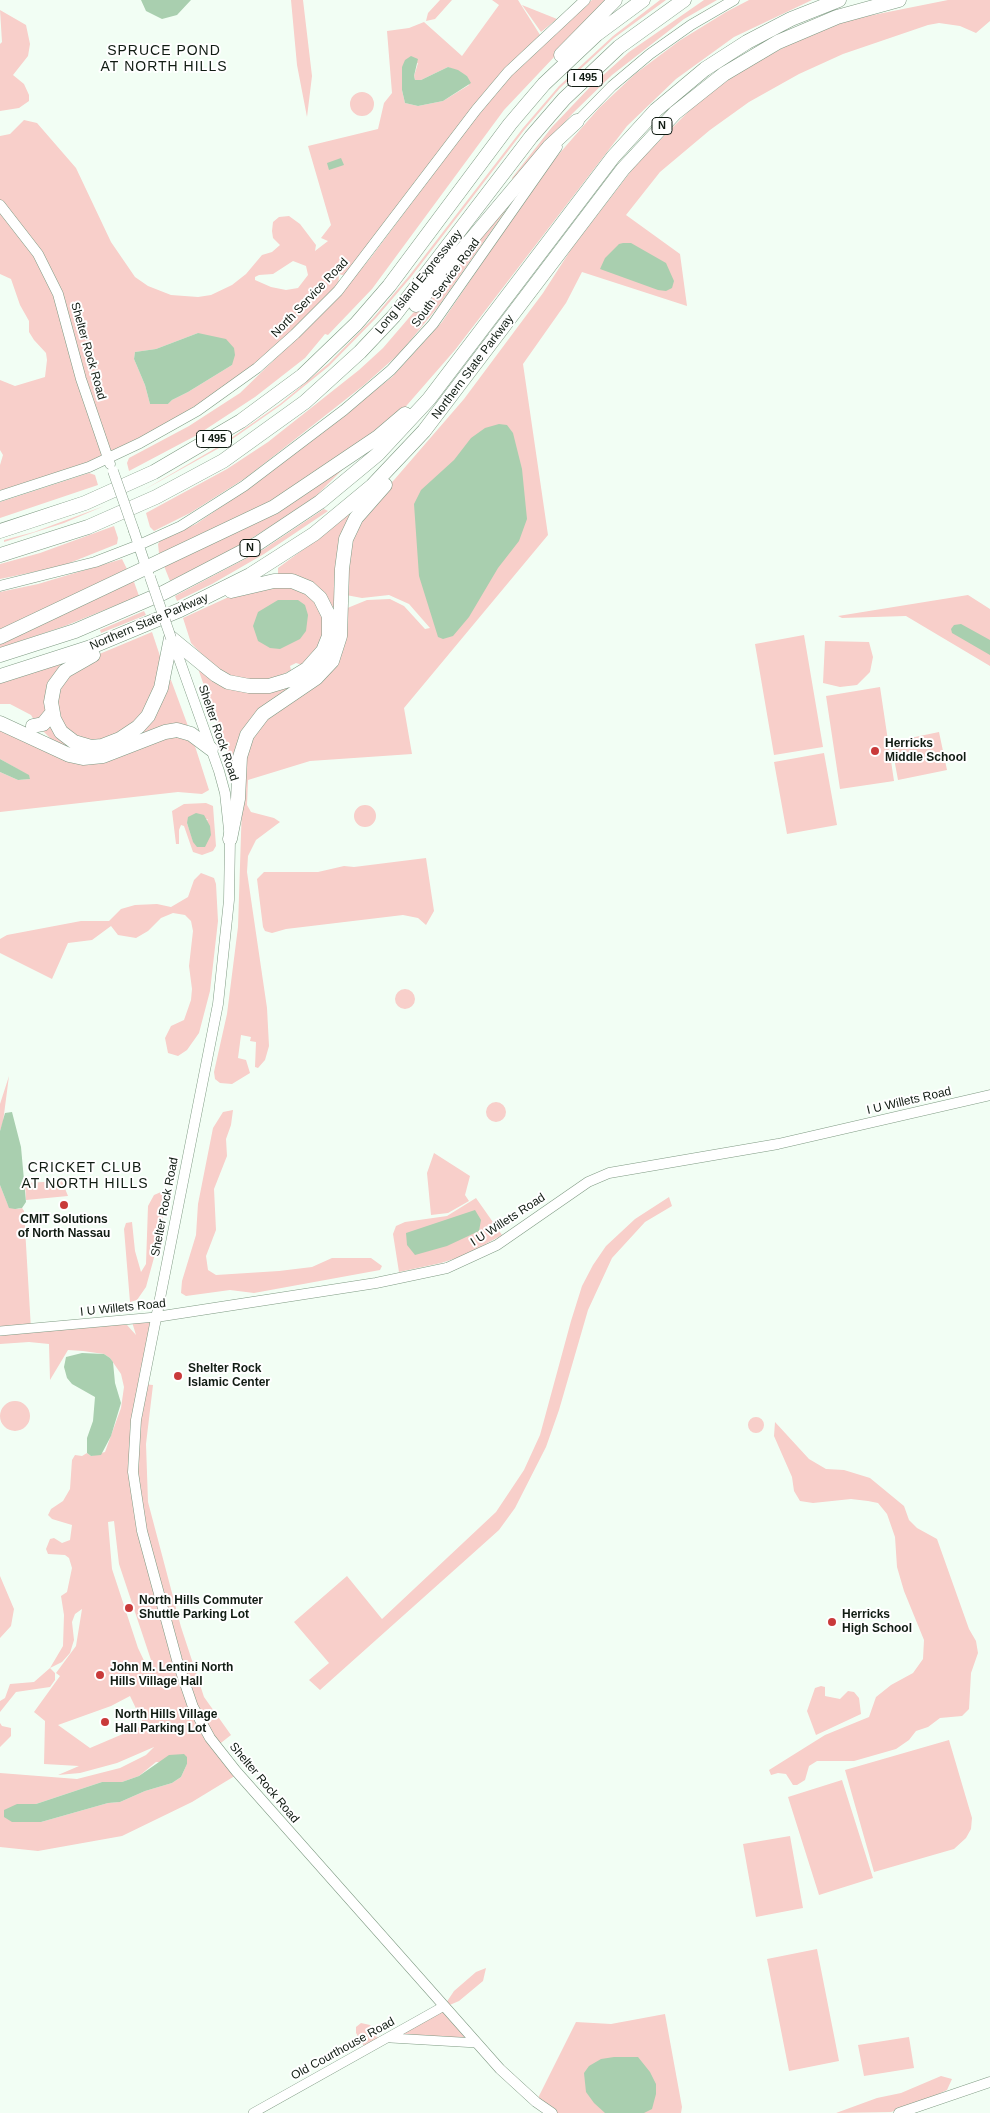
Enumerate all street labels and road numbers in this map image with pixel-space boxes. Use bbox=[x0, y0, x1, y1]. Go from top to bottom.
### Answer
road number: I 495 bbox=[568, 70, 602, 86]
road number: N bbox=[652, 118, 672, 134]
street label: Long Island Expressway bbox=[372, 227, 466, 337]
street label: South Service Road bbox=[409, 236, 483, 330]
street label: North Service Road bbox=[268, 255, 352, 341]
street label: Shelter Rock Road bbox=[67, 301, 109, 401]
street label: Northern State Parkway bbox=[429, 312, 517, 422]
road number: I 495 bbox=[196, 430, 232, 448]
road number: N bbox=[240, 540, 260, 556]
street label: Northern State Parkway bbox=[88, 590, 210, 654]
street label: Shelter Rock Road bbox=[195, 683, 241, 783]
street label: I U Willets Road bbox=[865, 1084, 953, 1118]
street label: Shelter Rock Road bbox=[148, 1156, 182, 1258]
street label: I U Willets Road bbox=[468, 1191, 548, 1249]
street label: I U Willets Road bbox=[79, 1296, 167, 1320]
street label: Shelter Rock Road bbox=[226, 1740, 302, 1826]
street label: Old Courthouse Road bbox=[289, 2015, 397, 2083]

